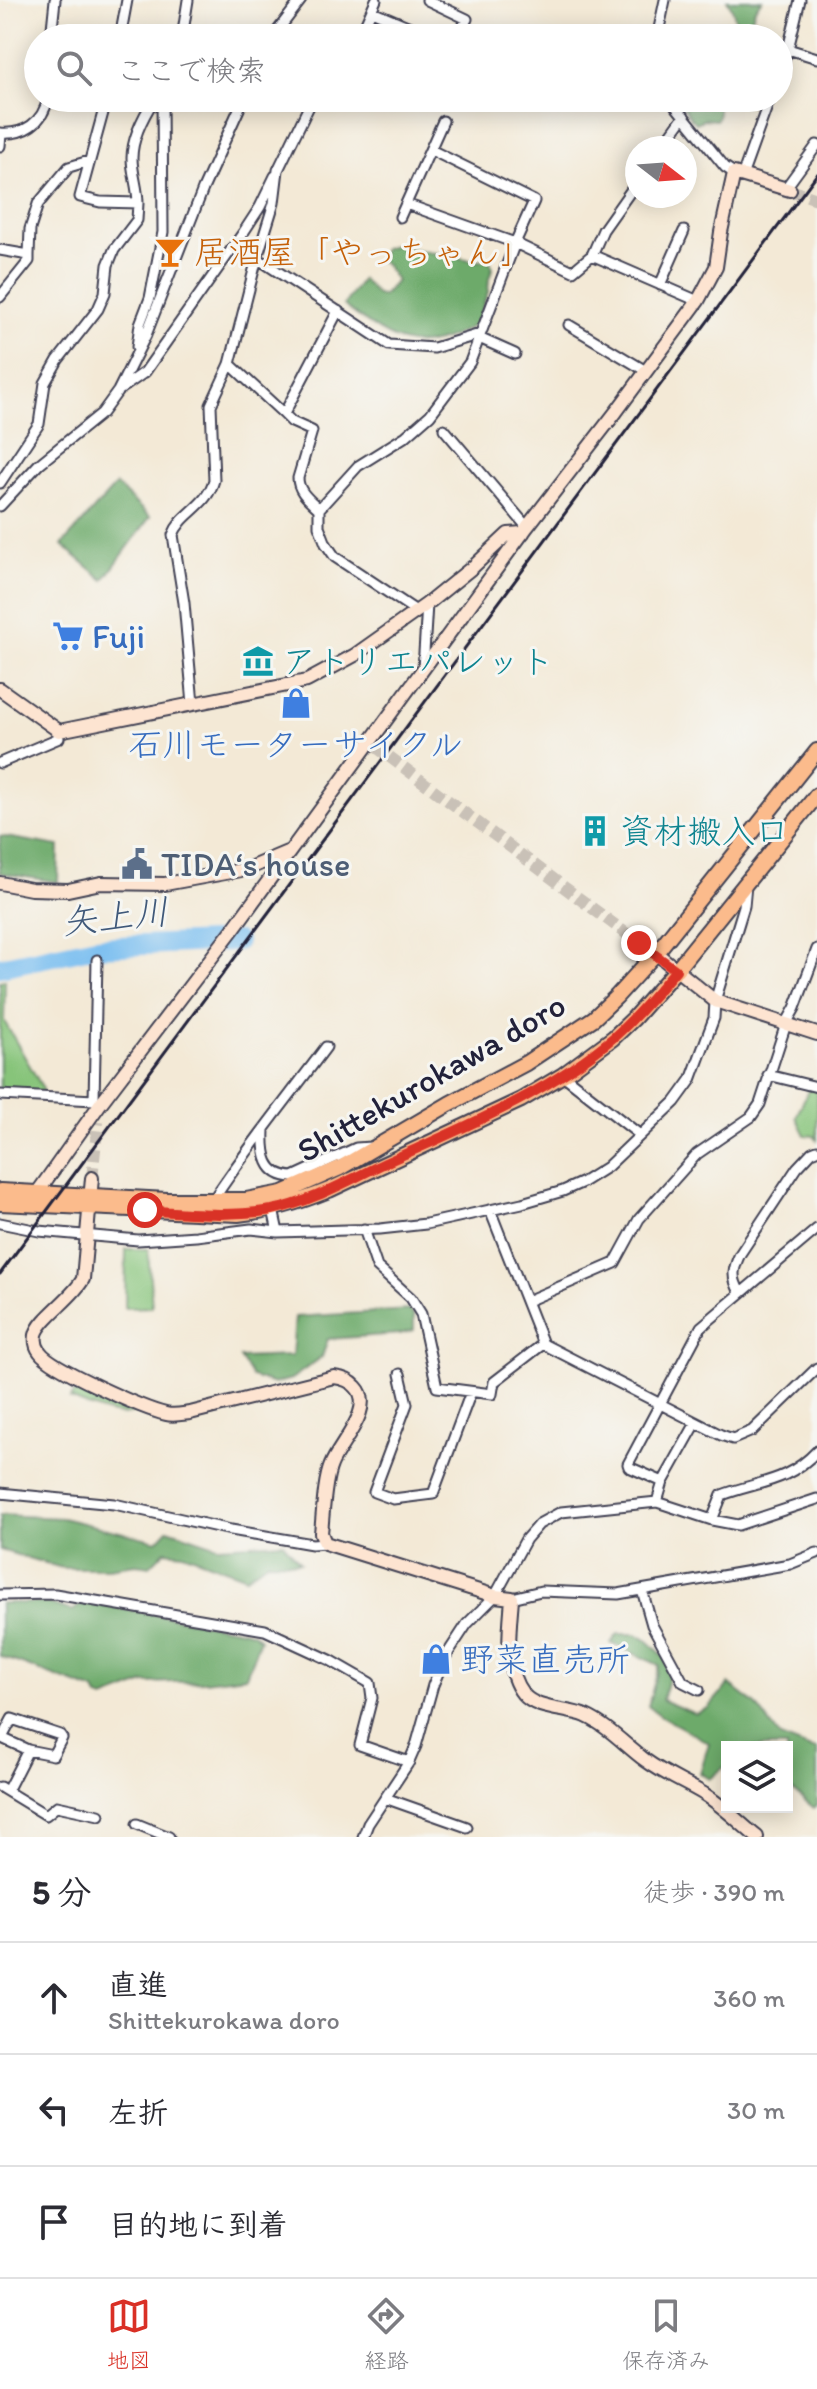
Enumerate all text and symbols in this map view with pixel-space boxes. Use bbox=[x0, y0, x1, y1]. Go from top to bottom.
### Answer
search box bbox=[24, 24, 793, 112]
icon: search bbox=[52, 46, 96, 90]
text: ここで検索 bbox=[116, 52, 266, 89]
north arrow bbox=[625, 136, 697, 208]
place label: 居酒屋「やっちゃん」 bbox=[194, 232, 534, 273]
bar icon: 居酒屋「やっちゃん」 bbox=[153, 235, 187, 269]
place label: Fuji bbox=[92, 616, 145, 657]
supermarket icon: Fuji bbox=[51, 619, 85, 653]
place label: アトリエパレット bbox=[282, 641, 554, 682]
museum icon: アトリエパレット bbox=[241, 644, 275, 678]
shop icon: 石川モーターサイクル bbox=[279, 686, 313, 720]
place label: 石川モーターサイクル bbox=[128, 724, 464, 765]
place label: 資材搬入口 bbox=[619, 811, 789, 852]
building icon: 資材搬入口 bbox=[578, 814, 612, 848]
place label: TIDA‘s house bbox=[161, 844, 350, 885]
public building icon: TIDA‘s house bbox=[120, 847, 154, 881]
water label: 矢上川 bbox=[59, 889, 171, 944]
route end bbox=[621, 925, 657, 961]
street label: Shittekurokawa doro bbox=[290, 984, 573, 1171]
route start bbox=[127, 1192, 163, 1228]
place label: 野菜直売所 bbox=[460, 1639, 630, 1680]
shop icon: 野菜直売所 bbox=[419, 1642, 453, 1676]
map controls bbox=[721, 1741, 793, 1813]
button: layers bbox=[721, 1741, 793, 1813]
text: 5 分 bbox=[32, 1872, 92, 1913]
text: 徒歩 · 390 m bbox=[644, 1876, 785, 1908]
text: 直進 bbox=[108, 1966, 168, 2003]
icon: ahead bbox=[32, 1976, 76, 2020]
text: 360 m bbox=[713, 1982, 785, 2014]
text: Shittekurokawa doro bbox=[108, 2004, 340, 2036]
icon: left bbox=[32, 2088, 76, 2132]
text: 左折 bbox=[108, 2094, 168, 2131]
text: 30 m bbox=[727, 2094, 785, 2126]
icon: arrive bbox=[32, 2200, 76, 2244]
text: 目的地に到着 bbox=[108, 2206, 288, 2243]
tab: 地図 bbox=[107, 2294, 151, 2374]
tab: 経路 bbox=[364, 2294, 408, 2374]
tab: 保存済み bbox=[622, 2294, 710, 2374]

